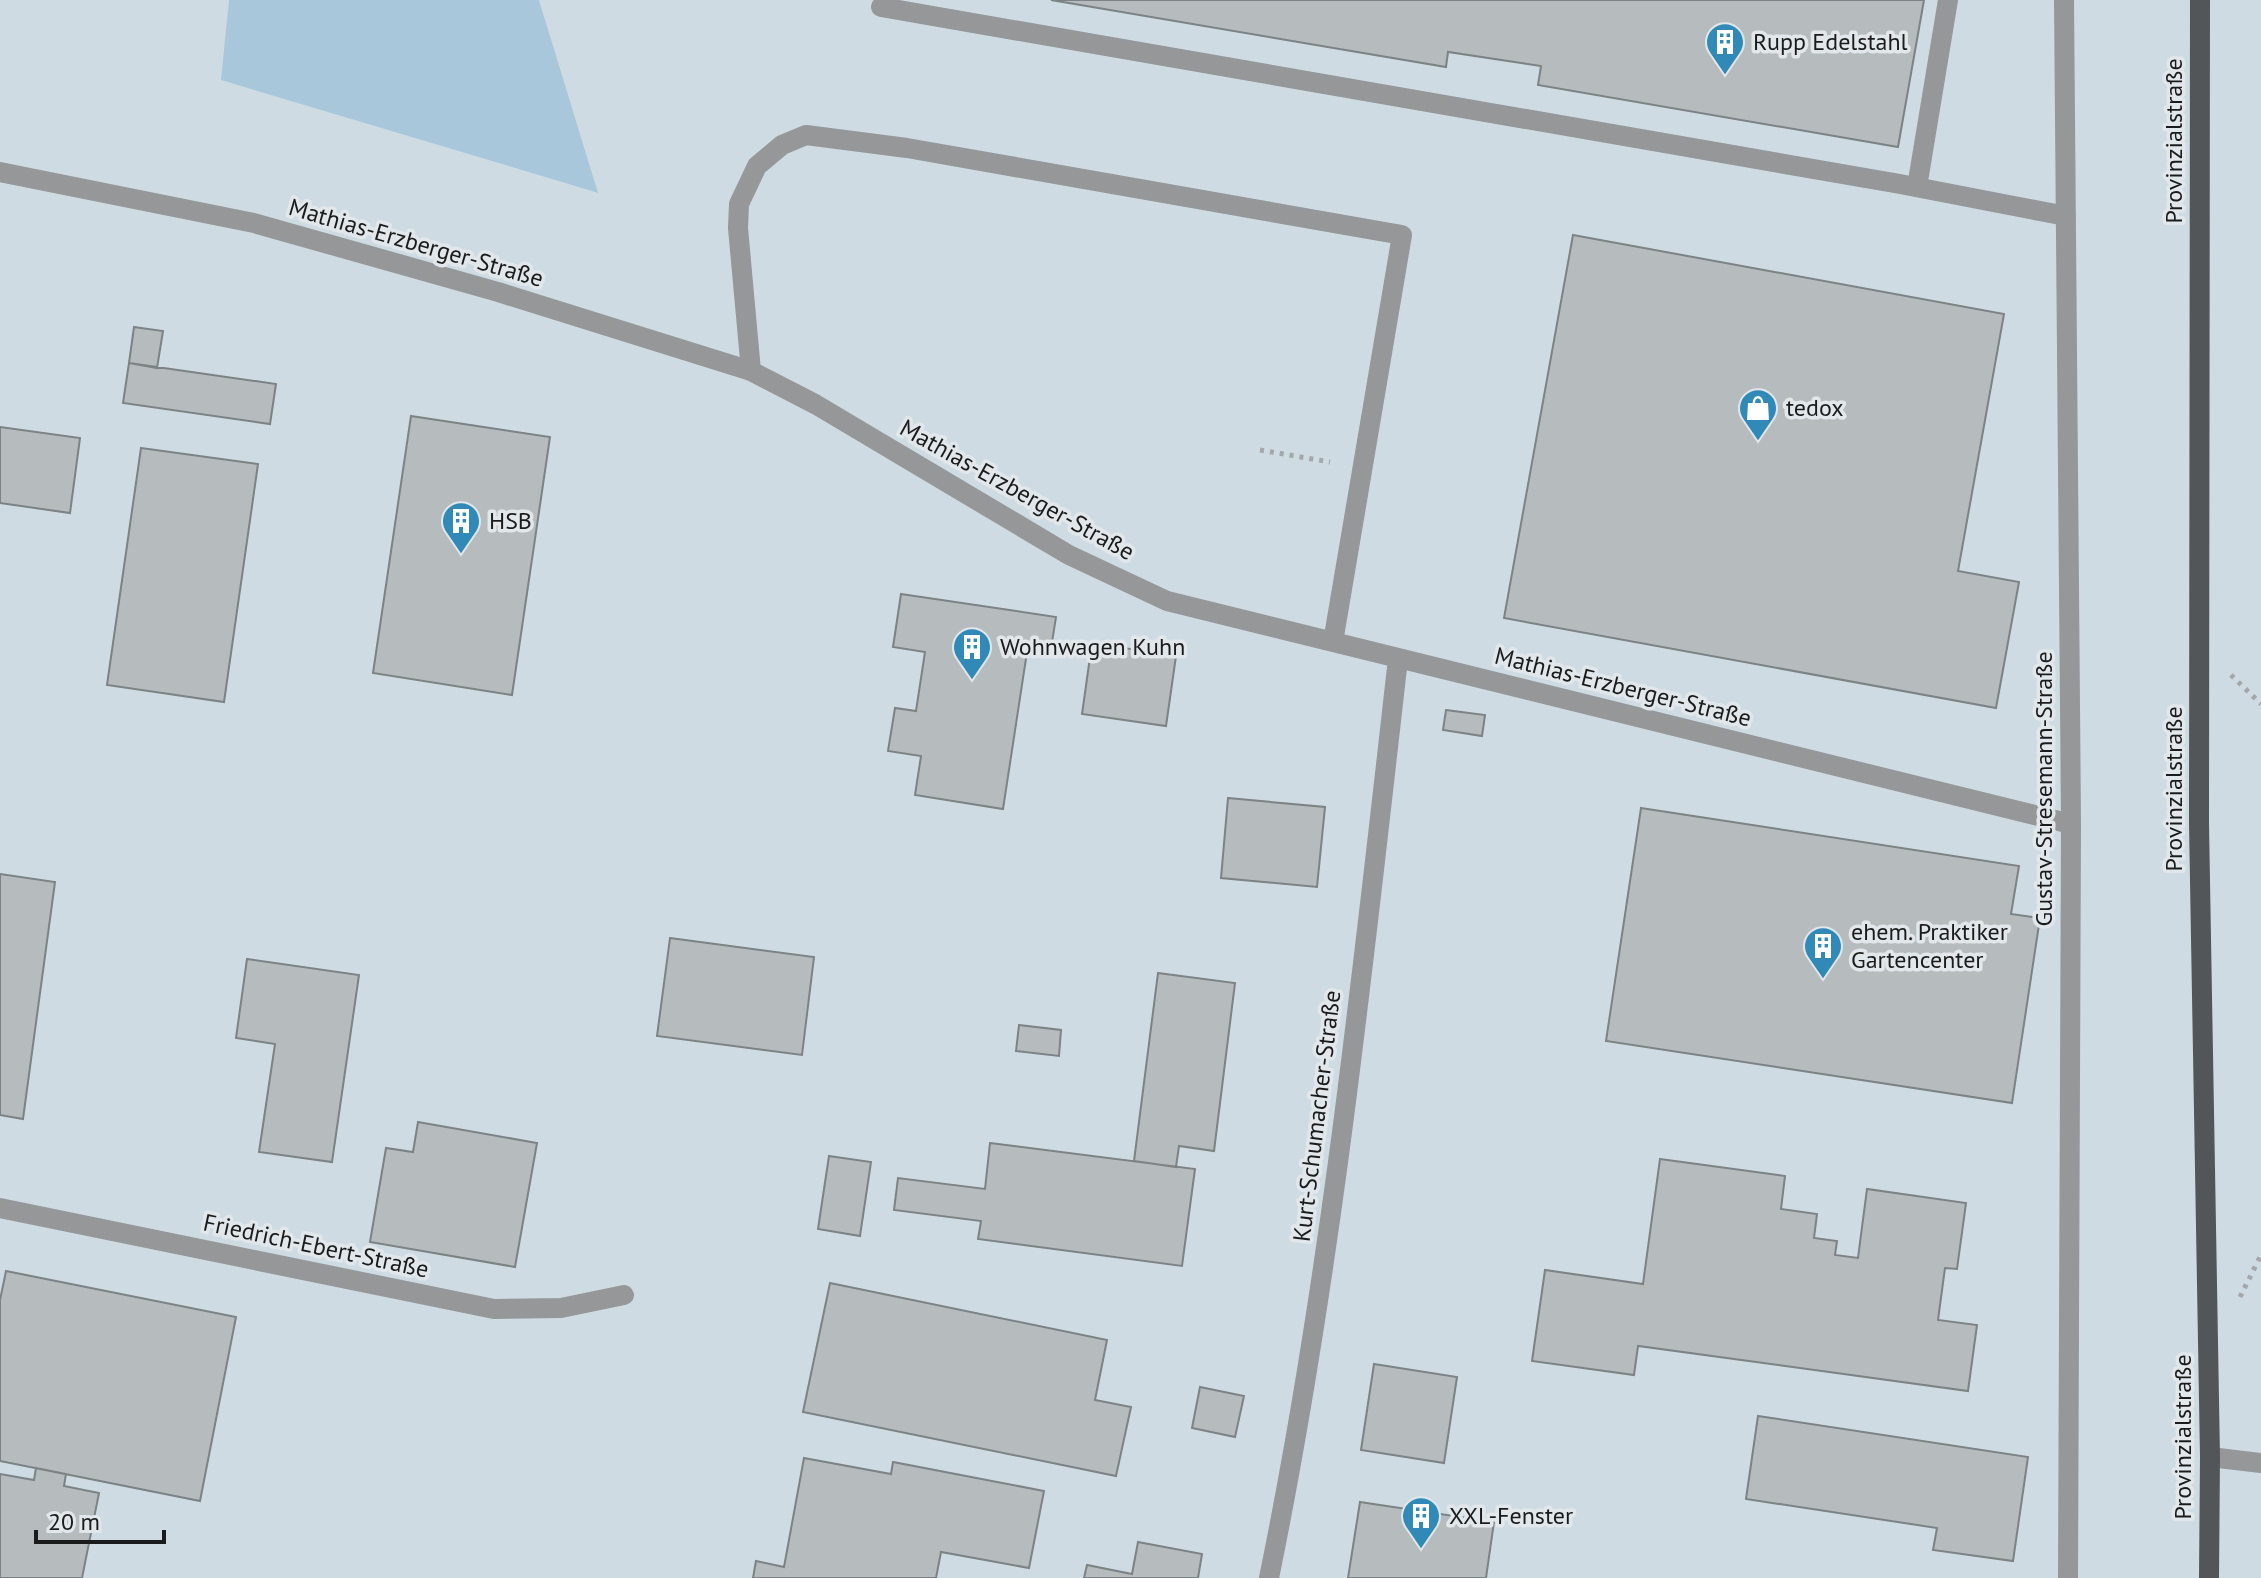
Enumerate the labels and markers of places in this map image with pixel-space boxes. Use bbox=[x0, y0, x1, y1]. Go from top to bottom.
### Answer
building icon: Rupp Edelstahl bbox=[1704, 21, 1746, 76]
place label: Rupp Edelstahl bbox=[1753, 26, 1908, 57]
shop icon: tedox bbox=[1737, 387, 1779, 442]
place label: tedox bbox=[1786, 392, 1844, 423]
building icon: HSB bbox=[440, 500, 482, 555]
place label: HSB bbox=[489, 505, 532, 536]
building icon: Wohnwagen Kuhn bbox=[951, 626, 993, 681]
place label: Wohnwagen Kuhn bbox=[1000, 631, 1185, 662]
place label: ehem. Praktiker Gartencenter bbox=[1851, 916, 2008, 975]
building icon: ehem. Praktiker Gartencenter bbox=[1802, 925, 1844, 980]
building icon: XXL-Fenster bbox=[1400, 1495, 1442, 1550]
place label: XXL-Fenster bbox=[1449, 1500, 1573, 1531]

